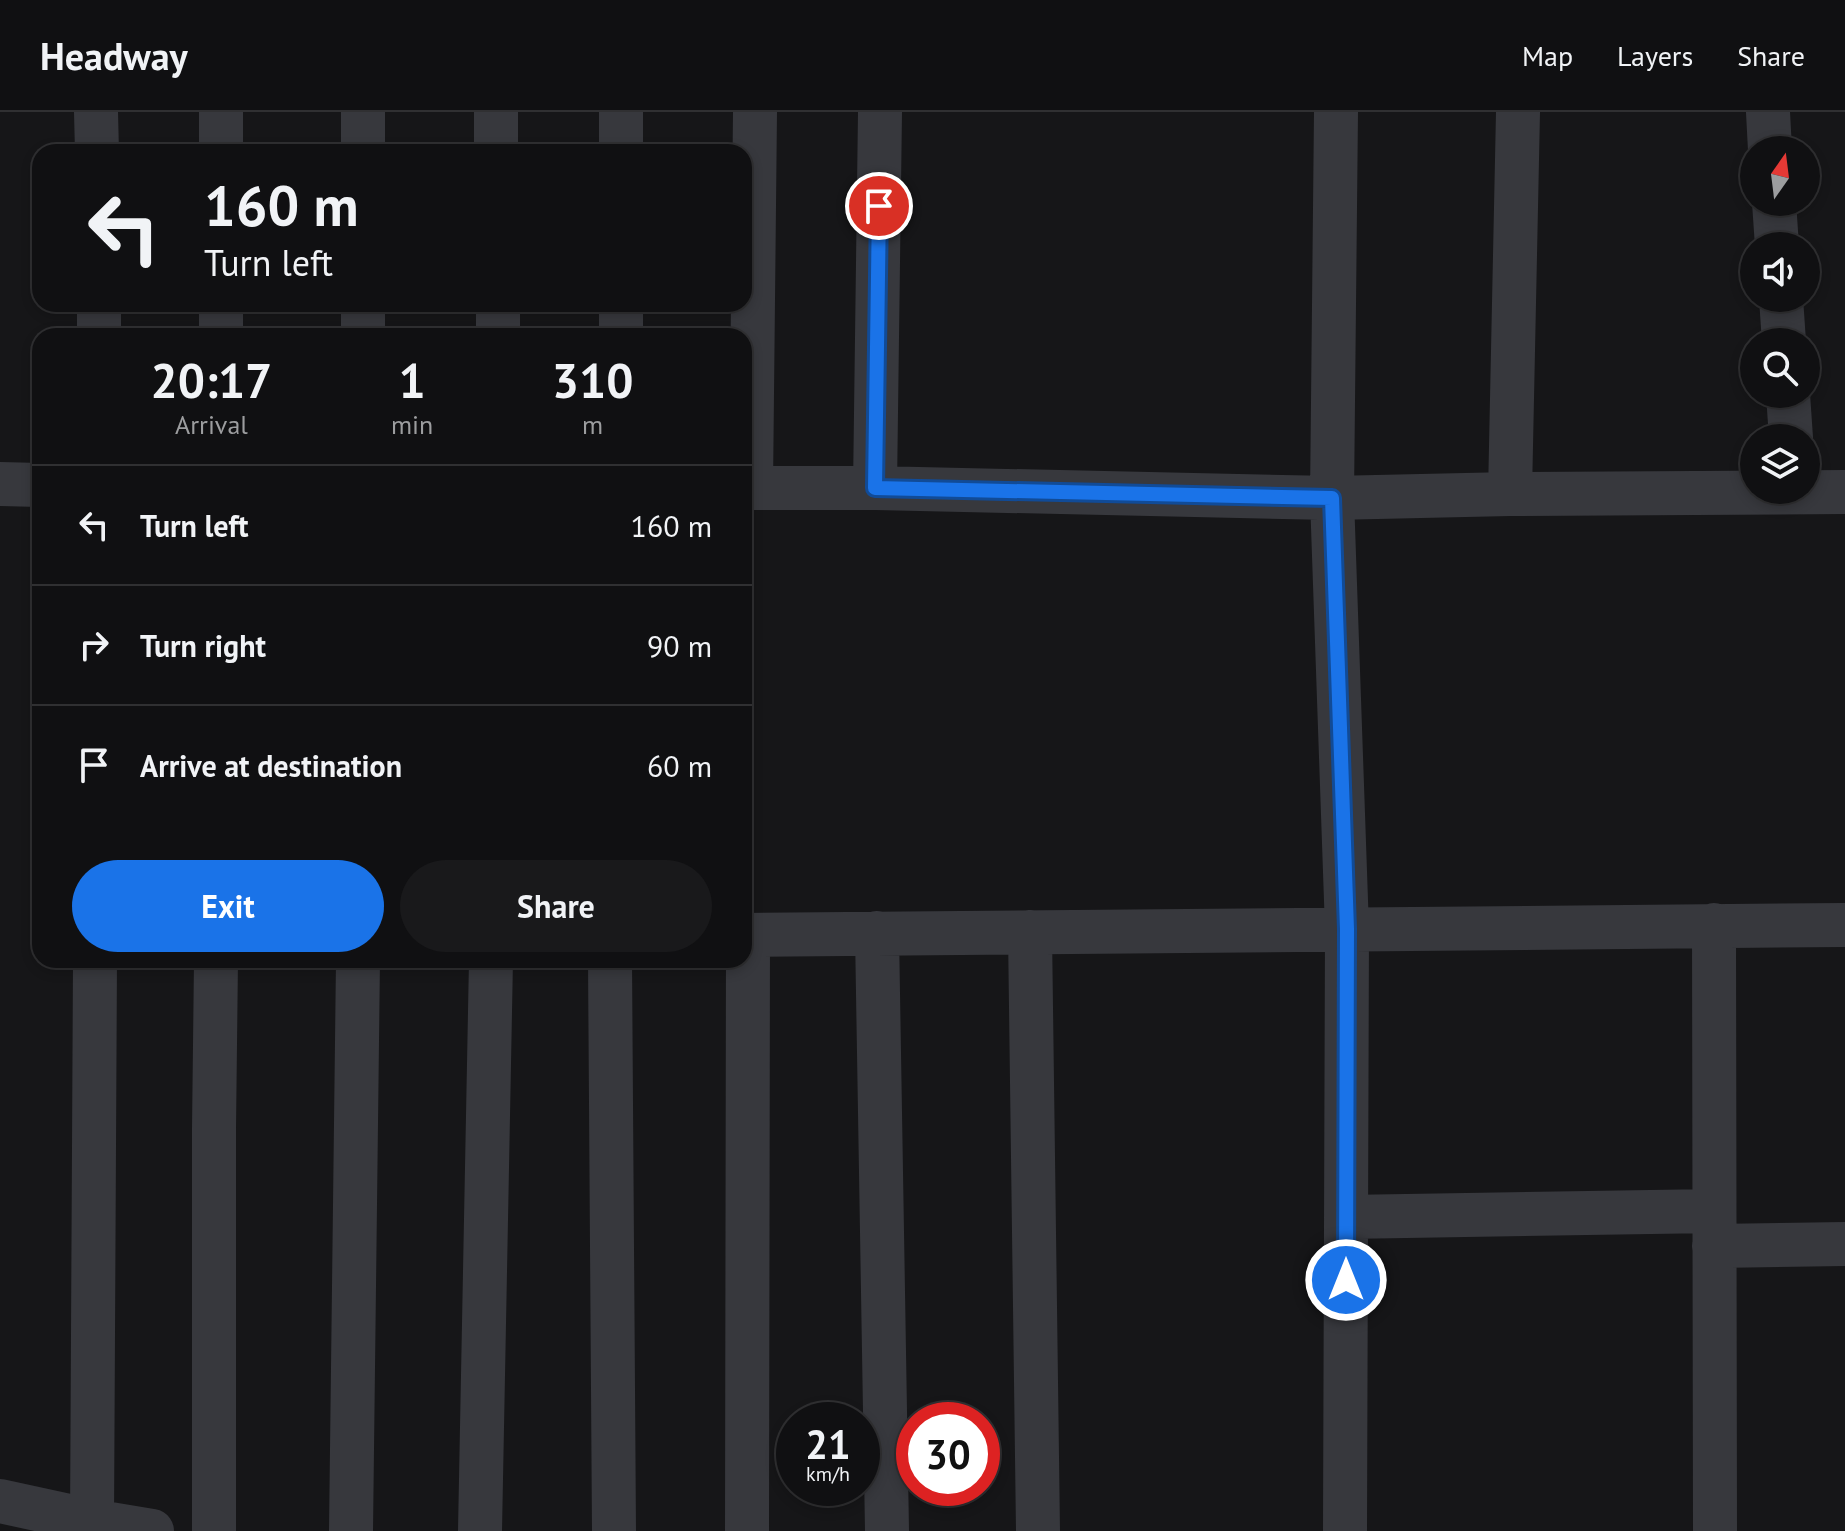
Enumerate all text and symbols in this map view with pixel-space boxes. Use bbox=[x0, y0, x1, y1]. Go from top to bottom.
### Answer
text: Headway bbox=[40, 31, 188, 80]
text: Map bbox=[1522, 37, 1573, 74]
text: Layers bbox=[1617, 37, 1693, 74]
text: Share bbox=[1737, 37, 1805, 74]
north arrow bbox=[1740, 136, 1820, 216]
map controls bbox=[1740, 136, 1820, 504]
text: 160 m bbox=[204, 169, 359, 241]
pin bbox=[845, 172, 913, 240]
icon: left bbox=[72, 176, 176, 280]
icon: arrive bbox=[857, 184, 901, 228]
button: sound bbox=[1740, 232, 1820, 312]
text: Turn left bbox=[204, 239, 333, 286]
button: search bbox=[1740, 328, 1820, 408]
text: 20:17 bbox=[151, 349, 272, 411]
text: 1 bbox=[398, 349, 426, 411]
text: 310 bbox=[552, 349, 633, 411]
text: Arrival bbox=[175, 408, 248, 441]
text: min bbox=[391, 408, 433, 441]
text: m bbox=[582, 408, 603, 441]
button: layers bbox=[1740, 424, 1820, 504]
icon: left bbox=[72, 503, 116, 547]
text: Turn left bbox=[140, 506, 248, 545]
text: 160 m bbox=[631, 506, 712, 545]
icon: right bbox=[72, 623, 116, 667]
text: Turn right bbox=[140, 626, 266, 665]
text: 90 m bbox=[647, 626, 712, 665]
icon: arrive bbox=[72, 743, 116, 787]
text: Arrive at destination bbox=[140, 746, 402, 785]
text: 60 m bbox=[647, 746, 712, 785]
button: Exit bbox=[72, 860, 384, 952]
button: Share bbox=[400, 860, 712, 952]
position arrow bbox=[1304, 1238, 1388, 1322]
speed limit sign: 30 bbox=[896, 1402, 1000, 1506]
text: 21 bbox=[805, 1418, 851, 1470]
text: km/h bbox=[806, 1461, 850, 1487]

